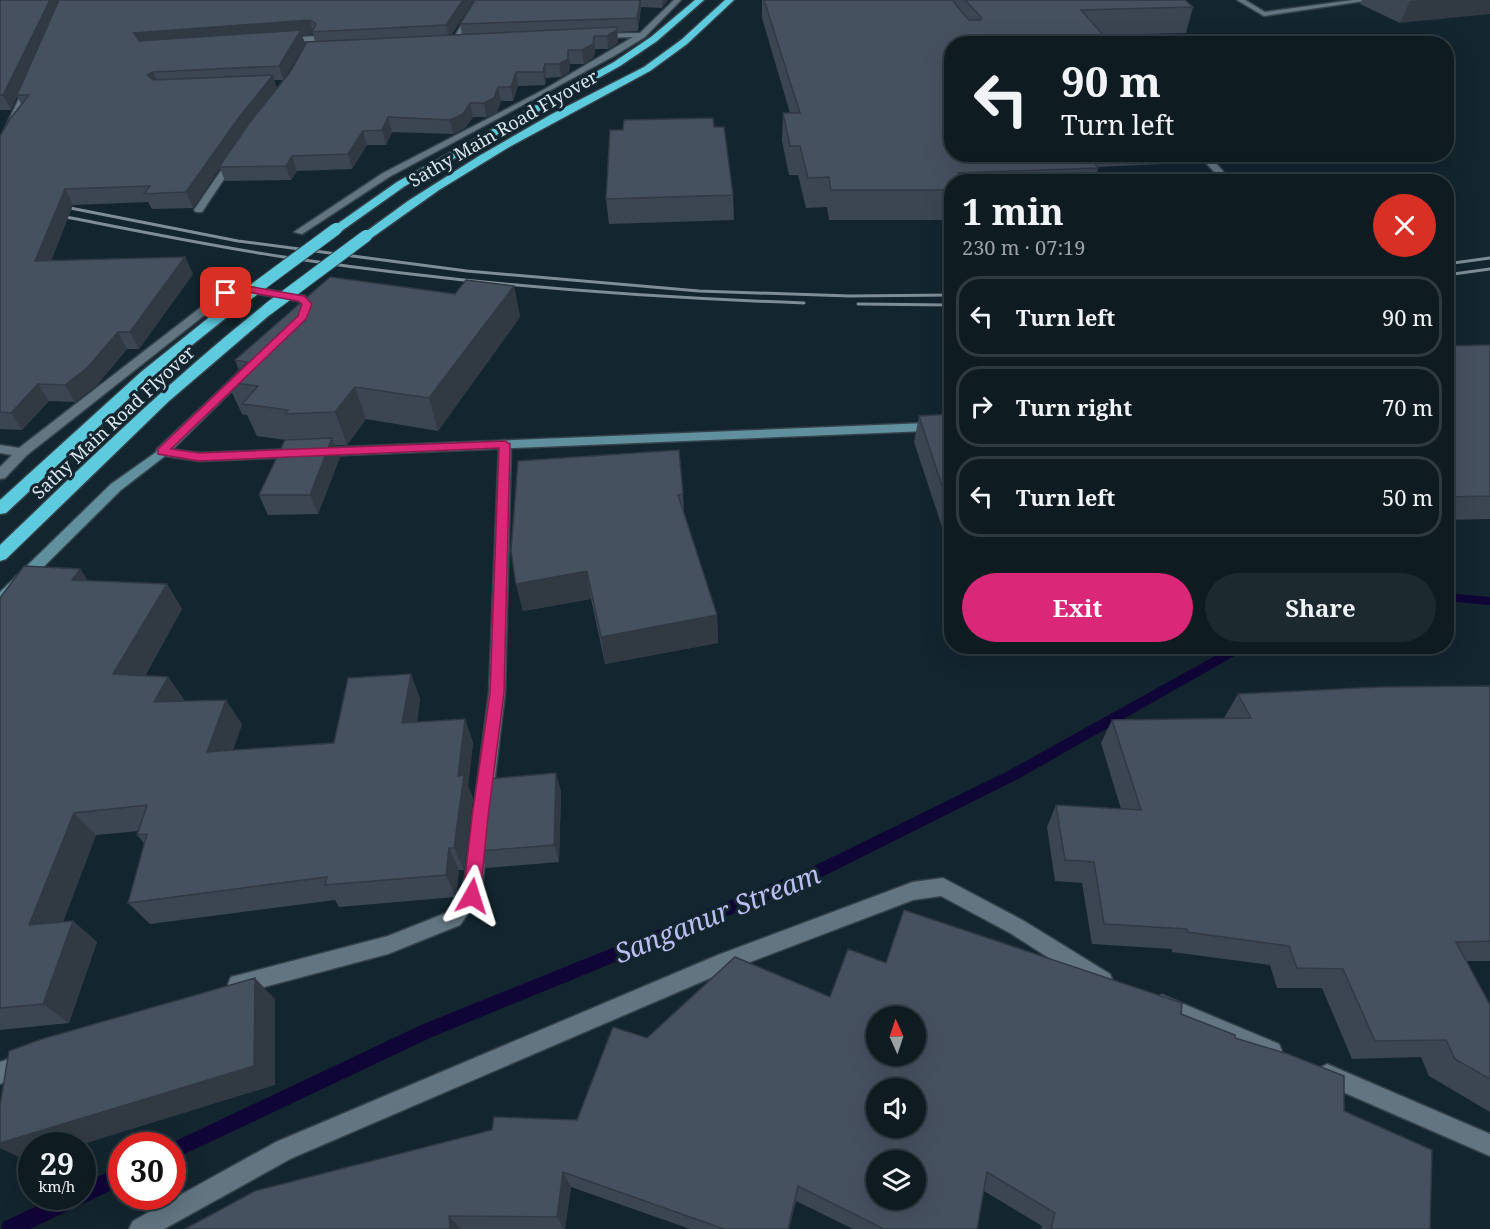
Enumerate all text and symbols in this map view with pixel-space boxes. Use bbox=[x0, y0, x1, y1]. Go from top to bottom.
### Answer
text: 90 m bbox=[1061, 52, 1161, 109]
icon: left bbox=[962, 60, 1040, 138]
street label: Sathy Main Road Flyover bbox=[404, 64, 602, 192]
text: Turn left bbox=[1061, 106, 1174, 143]
text: 1 min bbox=[962, 187, 1064, 236]
button: close bbox=[1373, 194, 1436, 257]
text: 230 m · 07:19 bbox=[962, 234, 1085, 261]
pin bbox=[200, 267, 251, 318]
icon: arrive bbox=[209, 276, 242, 309]
icon: left bbox=[965, 300, 998, 333]
text: Turn left bbox=[1016, 302, 1115, 332]
text: 90 m bbox=[1382, 302, 1433, 332]
street label: Sathy Main Road Flyover bbox=[26, 340, 200, 504]
icon: right bbox=[965, 390, 998, 423]
text: Turn right bbox=[1016, 392, 1132, 422]
text: 70 m bbox=[1382, 392, 1433, 422]
icon: left bbox=[965, 480, 998, 513]
text: Turn left bbox=[1016, 482, 1115, 512]
text: 50 m bbox=[1382, 482, 1433, 512]
button: Exit bbox=[962, 573, 1193, 642]
button: Share bbox=[1205, 573, 1436, 642]
water label: Sanganur Stream bbox=[609, 855, 825, 971]
position arrow bbox=[440, 864, 504, 928]
north arrow bbox=[866, 1006, 926, 1066]
map controls bbox=[866, 1006, 926, 1210]
button: sound bbox=[866, 1078, 926, 1138]
speed limit sign: 30 bbox=[108, 1132, 186, 1210]
text: 29 bbox=[40, 1143, 74, 1184]
button: layers bbox=[866, 1150, 926, 1210]
text: km/h bbox=[39, 1176, 75, 1196]

